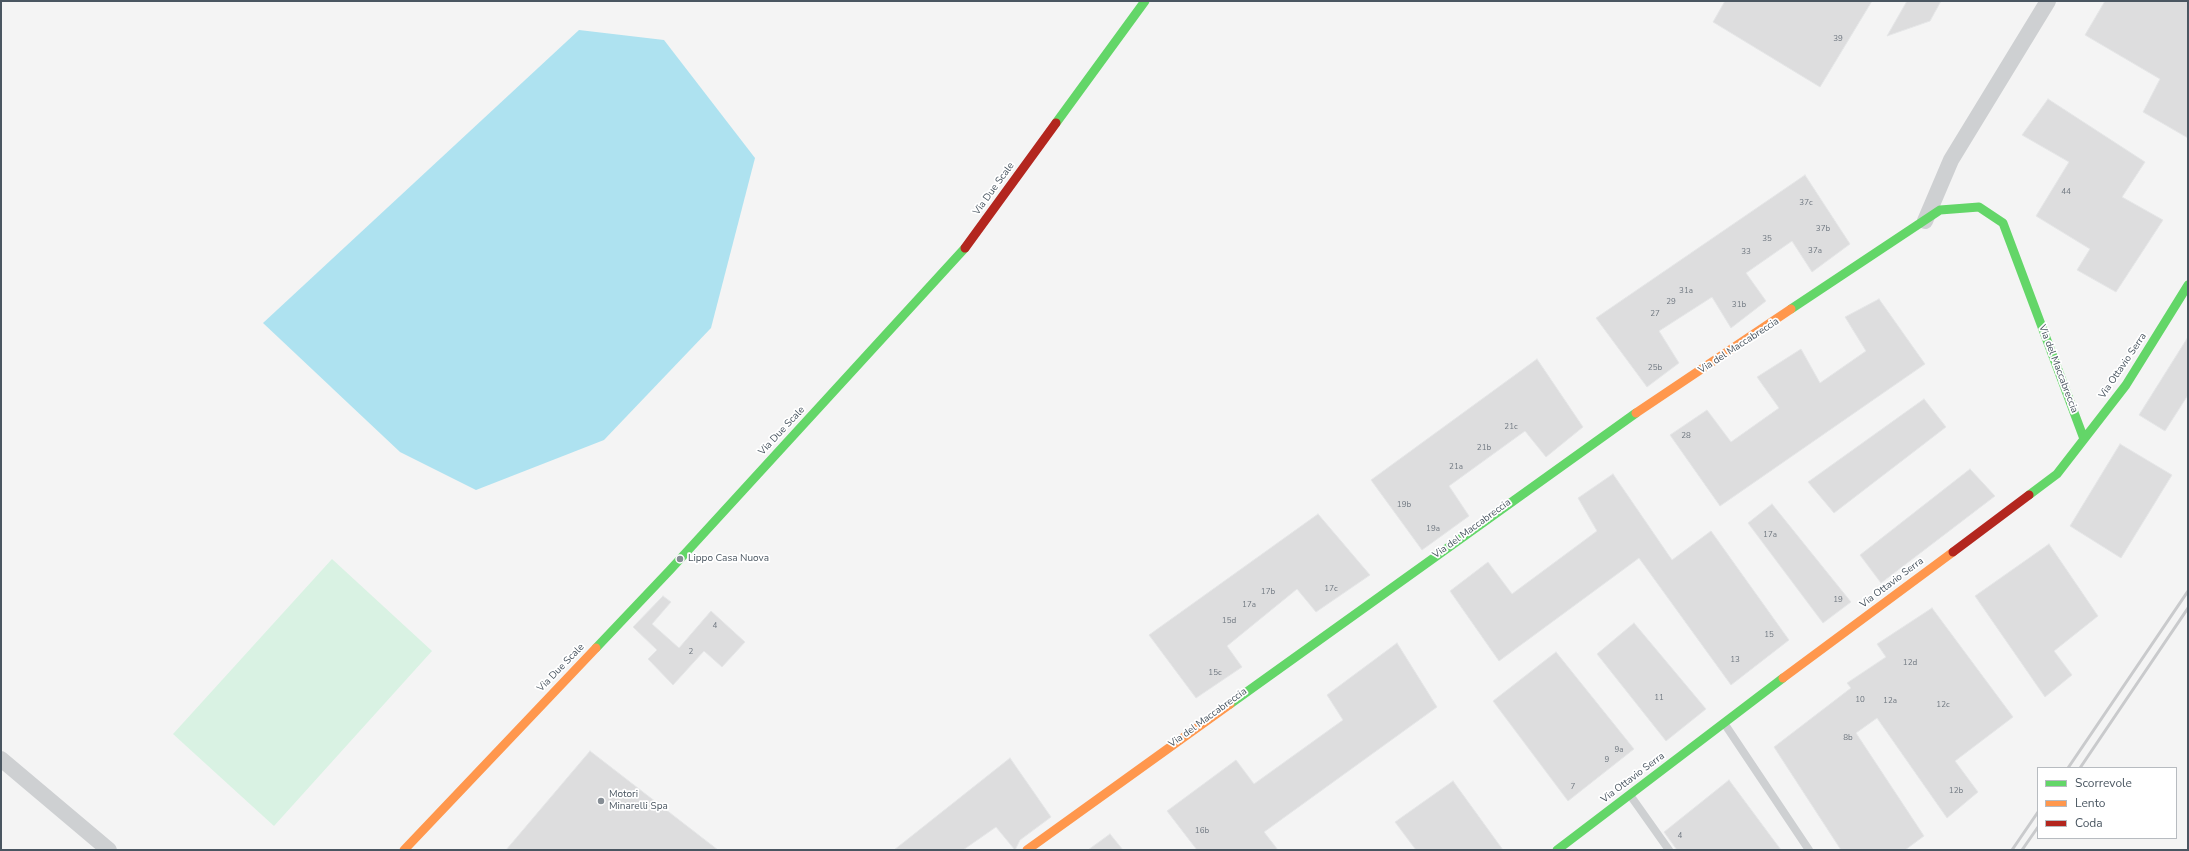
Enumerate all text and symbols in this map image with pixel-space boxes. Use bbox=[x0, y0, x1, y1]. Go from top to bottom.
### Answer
house number: 39 bbox=[1833, 34, 1843, 44]
street label: Via Due Scale bbox=[971, 160, 1017, 218]
house number: 44 bbox=[2061, 187, 2071, 197]
house number: 37c bbox=[1799, 198, 1813, 208]
house number: 37b bbox=[1816, 224, 1830, 234]
house number: 35 bbox=[1762, 234, 1772, 244]
house number: 37a bbox=[1808, 246, 1822, 256]
house number: 33 bbox=[1741, 247, 1751, 257]
house number: 31a bbox=[1679, 286, 1693, 296]
house number: 29 bbox=[1666, 297, 1676, 307]
house number: 31b bbox=[1732, 300, 1746, 310]
house number: 27 bbox=[1650, 309, 1660, 319]
street label: Via del Maccabreccia bbox=[1697, 316, 1781, 376]
street label: Via del Maccabreccia bbox=[2036, 323, 2080, 415]
street label: Via Ottavio Serra bbox=[2097, 331, 2149, 401]
house number: 25b bbox=[1648, 363, 1662, 373]
street label: Via Due Scale bbox=[756, 404, 808, 458]
house number: 21c bbox=[1504, 422, 1518, 432]
house number: 28 bbox=[1681, 431, 1691, 441]
house number: 21b bbox=[1477, 443, 1491, 453]
house number: 21a bbox=[1449, 462, 1463, 472]
street label: Via del Maccabreccia bbox=[1431, 497, 1513, 561]
house number: 19b bbox=[1397, 500, 1411, 510]
house number: 19a bbox=[1426, 524, 1440, 534]
house number: 17a bbox=[1763, 530, 1777, 540]
place label: Lippo Casa Nuova bbox=[688, 553, 769, 565]
marker: Lippo Casa Nuova bbox=[675, 554, 685, 564]
street label: Via Ottavio Serra bbox=[1858, 555, 1926, 611]
house number: 17c bbox=[1324, 584, 1338, 594]
house number: 17b bbox=[1261, 587, 1275, 597]
house number: 19 bbox=[1833, 595, 1843, 605]
house number: 17a bbox=[1242, 600, 1256, 610]
house number: 15d bbox=[1222, 616, 1236, 626]
house number: 4 bbox=[713, 621, 717, 631]
house number: 15 bbox=[1764, 630, 1774, 640]
street label: Via Due Scale bbox=[535, 641, 587, 695]
house number: 2 bbox=[689, 647, 693, 657]
house number: 13 bbox=[1730, 655, 1740, 665]
house number: 12d bbox=[1903, 658, 1917, 668]
house number: 15c bbox=[1208, 668, 1222, 678]
street label: Via del Maccabreccia bbox=[1167, 686, 1249, 750]
house number: 11 bbox=[1654, 693, 1664, 703]
house number: 10 bbox=[1855, 695, 1865, 705]
house number: 12a bbox=[1883, 696, 1897, 706]
house number: 12c bbox=[1936, 700, 1950, 710]
house number: 8b bbox=[1843, 733, 1853, 743]
house number: 9a bbox=[1614, 745, 1624, 755]
street label: Via Ottavio Serra bbox=[1599, 750, 1667, 806]
house number: 9 bbox=[1605, 755, 1609, 765]
legend bbox=[2037, 767, 2177, 839]
text: Scorrevole bbox=[2075, 775, 2132, 791]
house number: 7 bbox=[1571, 782, 1575, 792]
house number: 12b bbox=[1949, 786, 1963, 796]
place label: Motori Minarelli Spa bbox=[609, 789, 668, 812]
text: Lento bbox=[2075, 795, 2105, 811]
marker: Motori Minarelli Spa bbox=[596, 796, 606, 806]
text: Coda bbox=[2075, 815, 2103, 831]
house number: 16b bbox=[1195, 826, 1209, 836]
house number: 4 bbox=[1678, 831, 1682, 841]

